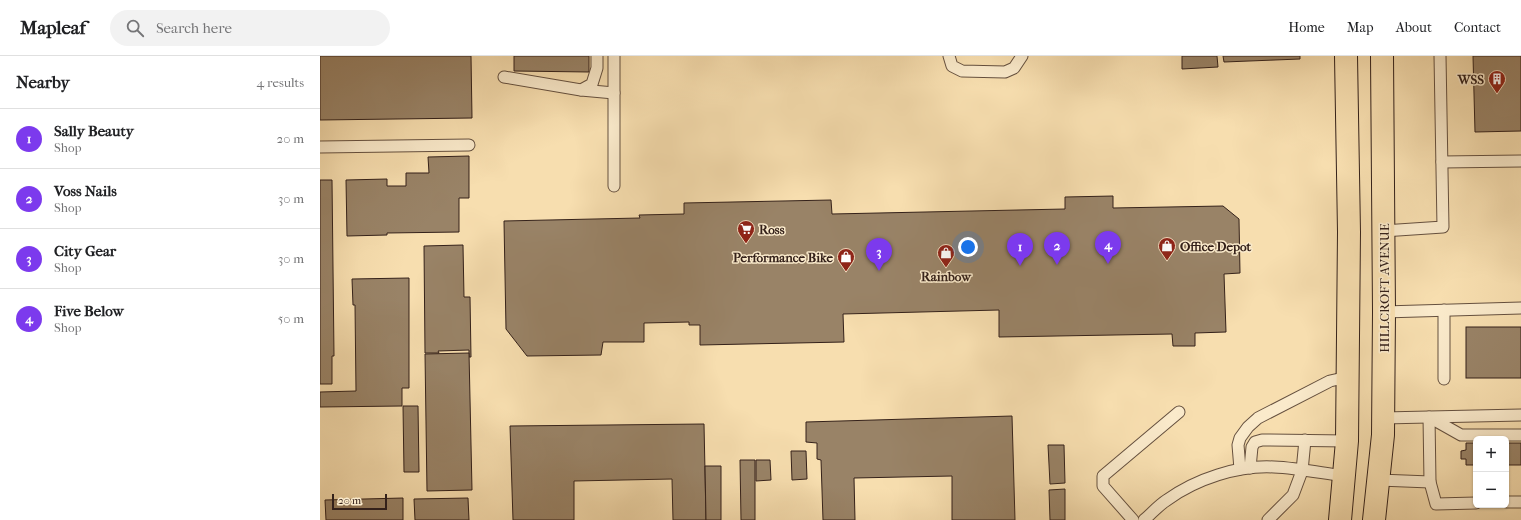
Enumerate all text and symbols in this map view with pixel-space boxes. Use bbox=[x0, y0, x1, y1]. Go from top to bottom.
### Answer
search box bbox=[110, 10, 390, 46]
text: Mapleaf bbox=[20, 17, 86, 39]
icon: search bbox=[124, 17, 146, 39]
text: Search here bbox=[156, 19, 232, 37]
text: Home bbox=[1288, 19, 1325, 36]
text: Map bbox=[1347, 19, 1374, 36]
text: About bbox=[1396, 19, 1432, 36]
text: Contact bbox=[1454, 19, 1501, 36]
building icon: WSS bbox=[1487, 69, 1507, 94]
text: Nearby bbox=[16, 72, 70, 92]
place label: WSS bbox=[1457, 72, 1484, 87]
text: 4 results bbox=[257, 75, 304, 90]
text: Sally Beauty bbox=[54, 122, 134, 140]
text: 1 bbox=[27, 131, 31, 146]
text: 20 m bbox=[277, 131, 304, 146]
text: Shop bbox=[54, 140, 82, 155]
text: Voss Nails bbox=[54, 182, 117, 200]
text: 2 bbox=[26, 191, 32, 206]
text: 30 m bbox=[278, 191, 304, 206]
text: Shop bbox=[54, 200, 82, 215]
supermarket icon: Ross bbox=[736, 219, 756, 244]
place label: Ross bbox=[759, 222, 785, 237]
street label: HILLCROFT AVENUE bbox=[1377, 223, 1392, 353]
pin: 4 bbox=[1095, 231, 1121, 264]
pin: 2 bbox=[1044, 232, 1070, 265]
pin: 1 bbox=[1007, 233, 1033, 266]
shop icon: Office Depot bbox=[1157, 236, 1177, 261]
your location bbox=[958, 237, 978, 257]
pin: 3 bbox=[866, 238, 892, 271]
place label: Office Depot bbox=[1180, 239, 1252, 255]
text: City Gear bbox=[54, 242, 116, 260]
shop icon: Rainbow bbox=[936, 243, 956, 268]
shop icon: Performance Bike bbox=[836, 247, 856, 272]
place label: Performance Bike bbox=[733, 250, 834, 265]
text: 3 bbox=[26, 251, 32, 266]
text: 30 m bbox=[278, 251, 304, 266]
text: Shop bbox=[54, 260, 82, 275]
place label: Rainbow bbox=[921, 269, 972, 284]
text: Five Below bbox=[54, 302, 124, 320]
text: 4 bbox=[25, 311, 33, 326]
text: 50 m bbox=[278, 311, 304, 326]
text: Shop bbox=[54, 320, 82, 335]
map controls bbox=[1473, 436, 1509, 508]
button: + bbox=[1473, 436, 1509, 472]
button: − bbox=[1473, 472, 1509, 508]
scale bar bbox=[332, 492, 387, 511]
text: 20 m bbox=[338, 494, 361, 507]

